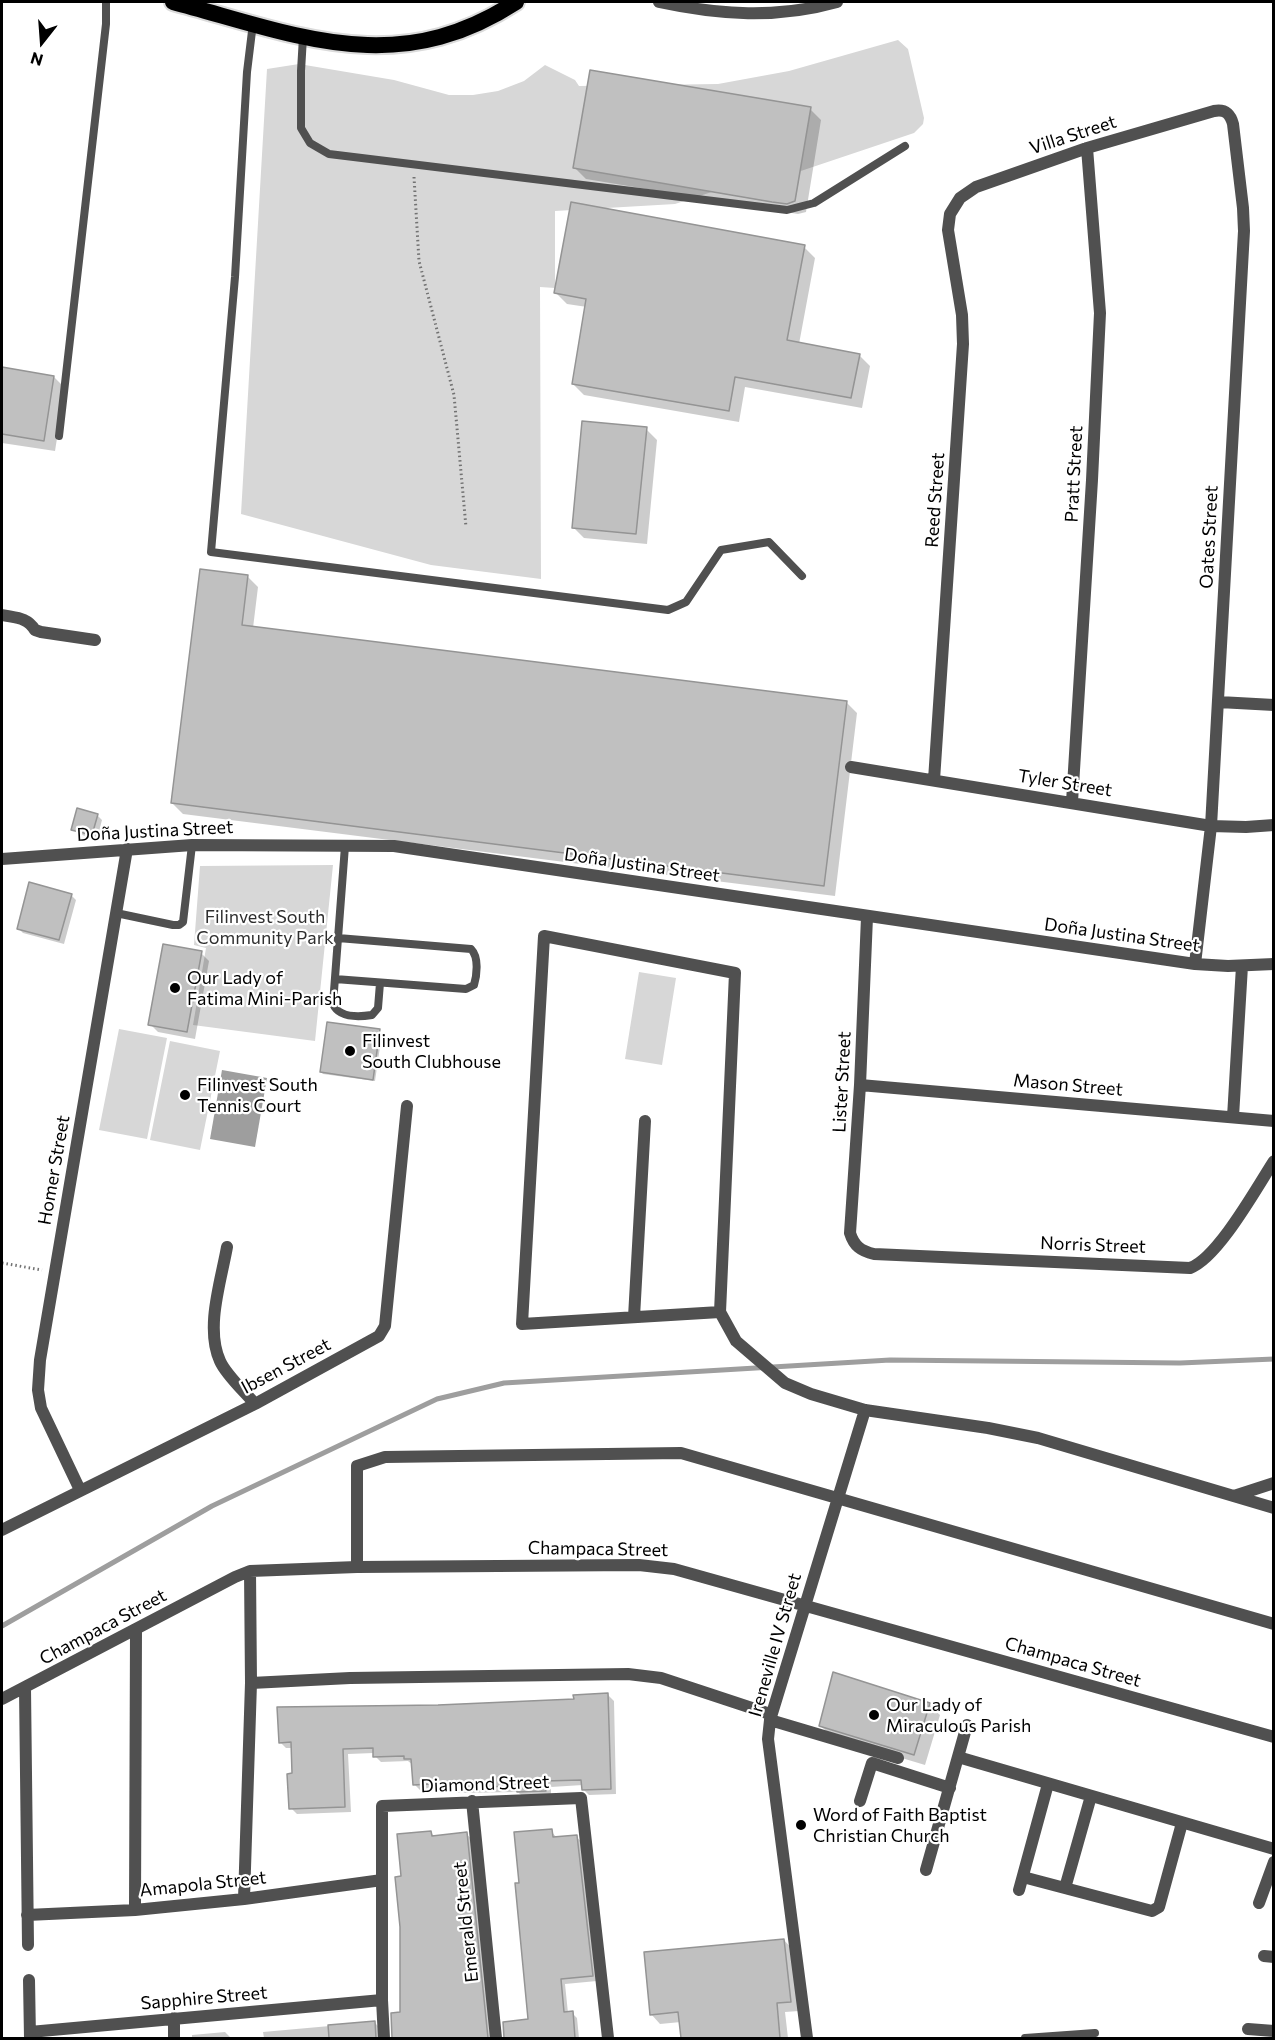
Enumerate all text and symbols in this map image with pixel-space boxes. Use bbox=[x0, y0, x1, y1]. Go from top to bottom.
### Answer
north arrow bbox=[12, 12, 72, 72]
text: N bbox=[28, 49, 45, 71]
street label: Villa Street bbox=[1027, 111, 1119, 159]
street label: Pratt Street bbox=[1061, 425, 1087, 523]
street label: Reed Street bbox=[921, 452, 949, 548]
street label: Oates Street bbox=[1196, 485, 1222, 589]
street label: Tyler Street bbox=[1016, 765, 1114, 801]
street label: Doña Justina Street bbox=[76, 816, 234, 846]
street label: Doña Justina Street bbox=[563, 843, 721, 887]
park label: Filinvest South Community Park bbox=[196, 906, 334, 948]
street label: Doña Justina Street bbox=[1043, 913, 1201, 957]
place label: Our Lady of Fatima Mini-Parish bbox=[187, 967, 342, 1010]
marker: Our Lady of Fatima Mini-Parish bbox=[168, 981, 182, 995]
place label: Filinvest South Clubhouse bbox=[362, 1030, 501, 1072]
street label: Lister Street bbox=[829, 1031, 855, 1133]
marker: Filinvest South Clubhouse bbox=[343, 1044, 357, 1058]
street label: Mason Street bbox=[1012, 1069, 1124, 1101]
place label: Filinvest South Tennis Court bbox=[197, 1074, 318, 1116]
marker: Filinvest South Tennis Court bbox=[178, 1088, 192, 1102]
street label: Homer Street bbox=[34, 1113, 74, 1227]
street label: Norris Street bbox=[1040, 1232, 1146, 1258]
street label: Ibsen Street bbox=[238, 1334, 334, 1398]
street label: Champaca Street bbox=[528, 1537, 668, 1561]
street label: Ireneville IV Street bbox=[744, 1571, 806, 1719]
street label: Champaca Street bbox=[36, 1584, 170, 1670]
street label: Champaca Street bbox=[1003, 1632, 1143, 1692]
place label: Our Lady of Miraculous Parish bbox=[886, 1694, 1031, 1736]
marker: Our Lady of Miraculous Parish bbox=[867, 1708, 881, 1722]
street label: Diamond Street bbox=[420, 1771, 550, 1797]
place label: Word of Faith Baptist Christian Church bbox=[813, 1804, 987, 1846]
marker: Word of Faith Baptist Christian Church bbox=[794, 1818, 808, 1832]
street label: Emerald Street bbox=[449, 1860, 483, 1984]
street label: Amapola Street bbox=[139, 1867, 267, 1901]
street label: Sapphire Street bbox=[140, 1982, 268, 2014]

